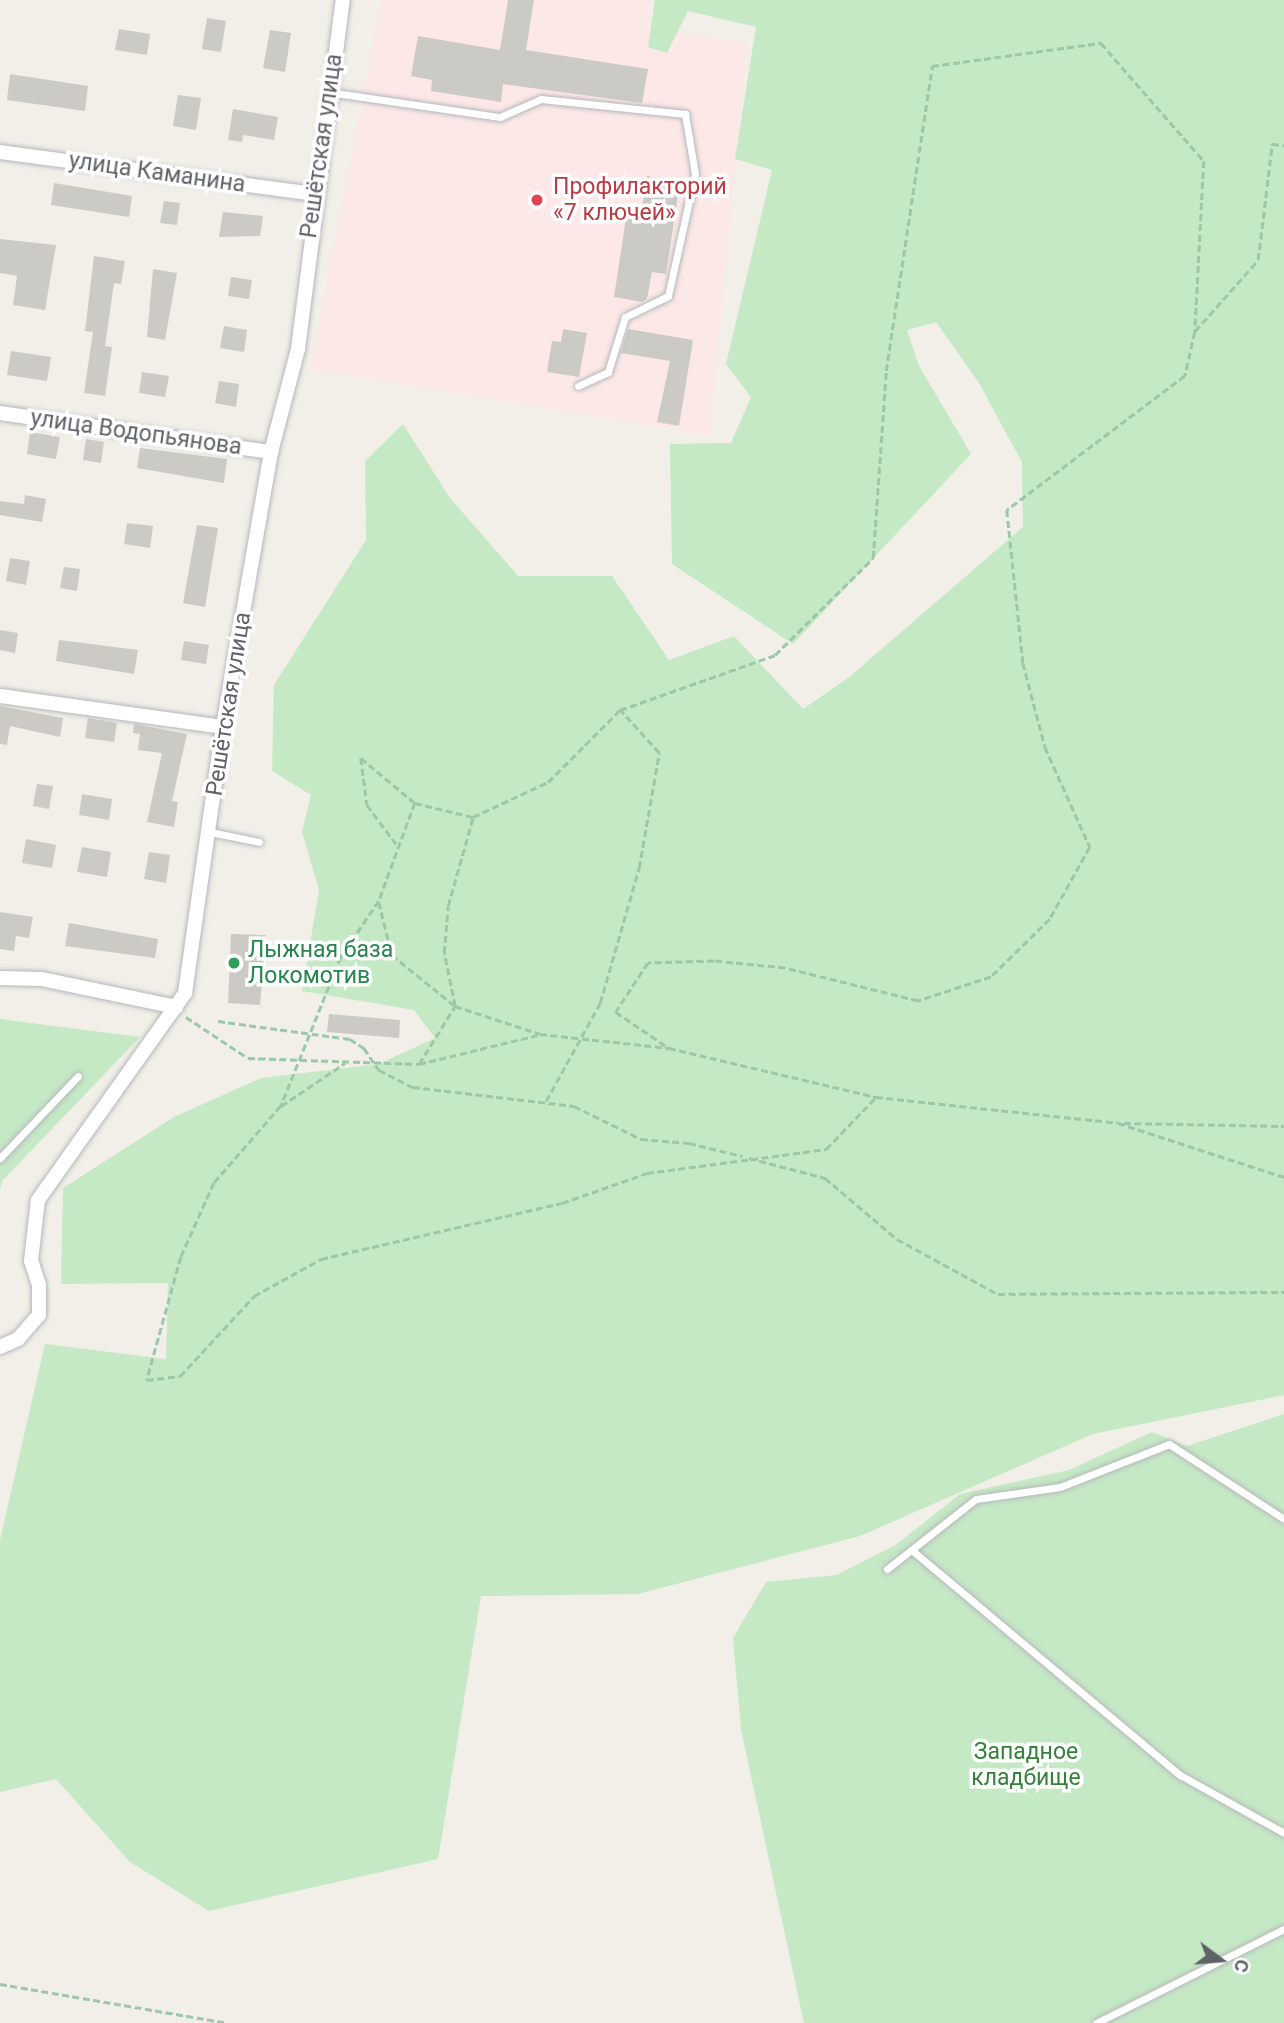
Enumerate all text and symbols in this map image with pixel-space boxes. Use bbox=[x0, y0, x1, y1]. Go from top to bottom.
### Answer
street label: Решётская улица bbox=[295, 52, 349, 240]
street label: улица Каманина bbox=[67, 147, 247, 199]
place label: Профилакторий «7 ключей» bbox=[553, 173, 727, 227]
marker: Профилакторий «7 ключей» bbox=[527, 190, 547, 210]
street label: улица Водопьянова bbox=[29, 405, 243, 461]
street label: Решётская улица bbox=[201, 610, 257, 798]
place label: Лыжная база Локомотив bbox=[248, 936, 393, 990]
marker: Лыжная база Локомотив bbox=[226, 955, 242, 971]
park label: Западное кладбище bbox=[971, 1738, 1081, 1792]
north arrow bbox=[1186, 1925, 1256, 1995]
text: С bbox=[1229, 1957, 1254, 1975]

